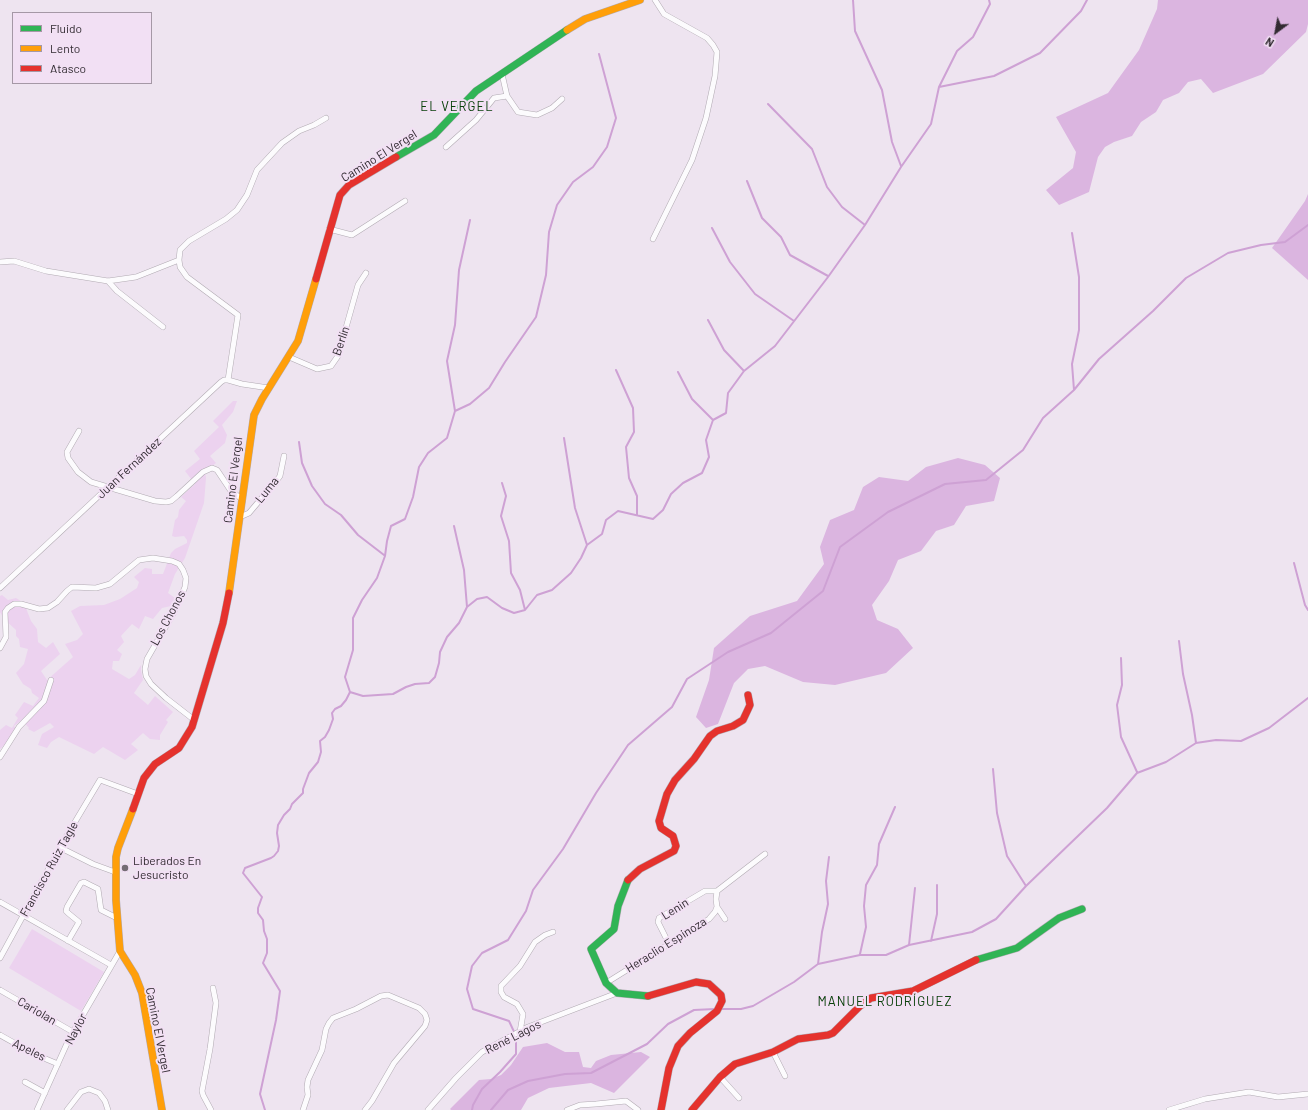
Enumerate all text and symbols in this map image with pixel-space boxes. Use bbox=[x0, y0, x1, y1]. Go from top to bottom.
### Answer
legend bbox=[12, 12, 152, 84]
north arrow bbox=[1256, 12, 1296, 52]
text: Fluido bbox=[50, 21, 82, 35]
text: N bbox=[1263, 35, 1276, 50]
text: Lento bbox=[50, 41, 80, 55]
text: Atasco bbox=[50, 61, 86, 75]
district label: EL VERGEL bbox=[420, 99, 494, 115]
street label: Camino El Vergel bbox=[338, 127, 420, 185]
street label: Berlín bbox=[329, 324, 353, 358]
street label: Juan Fernández bbox=[94, 435, 164, 501]
street label: Camino El Vergel bbox=[221, 436, 245, 524]
street label: Luma bbox=[252, 474, 282, 506]
street label: Los Chonos bbox=[147, 588, 189, 648]
street label: Francisco Ruiz Tagle bbox=[17, 819, 81, 919]
place label: Liberados En Jesucristo bbox=[133, 854, 201, 882]
marker: Liberados En Jesucristo bbox=[120, 863, 130, 873]
street label: Lenin bbox=[659, 895, 691, 923]
street label: Heraclio Espinoza bbox=[623, 914, 709, 976]
street label: Camino El Vergel bbox=[143, 986, 173, 1074]
street label: Cariolan bbox=[15, 994, 59, 1028]
district label: MANUEL RODRÍGUEZ bbox=[817, 994, 953, 1010]
street label: Naylor bbox=[62, 1011, 90, 1047]
street label: René Lagos bbox=[483, 1017, 543, 1057]
street label: Apeles bbox=[10, 1036, 48, 1064]

